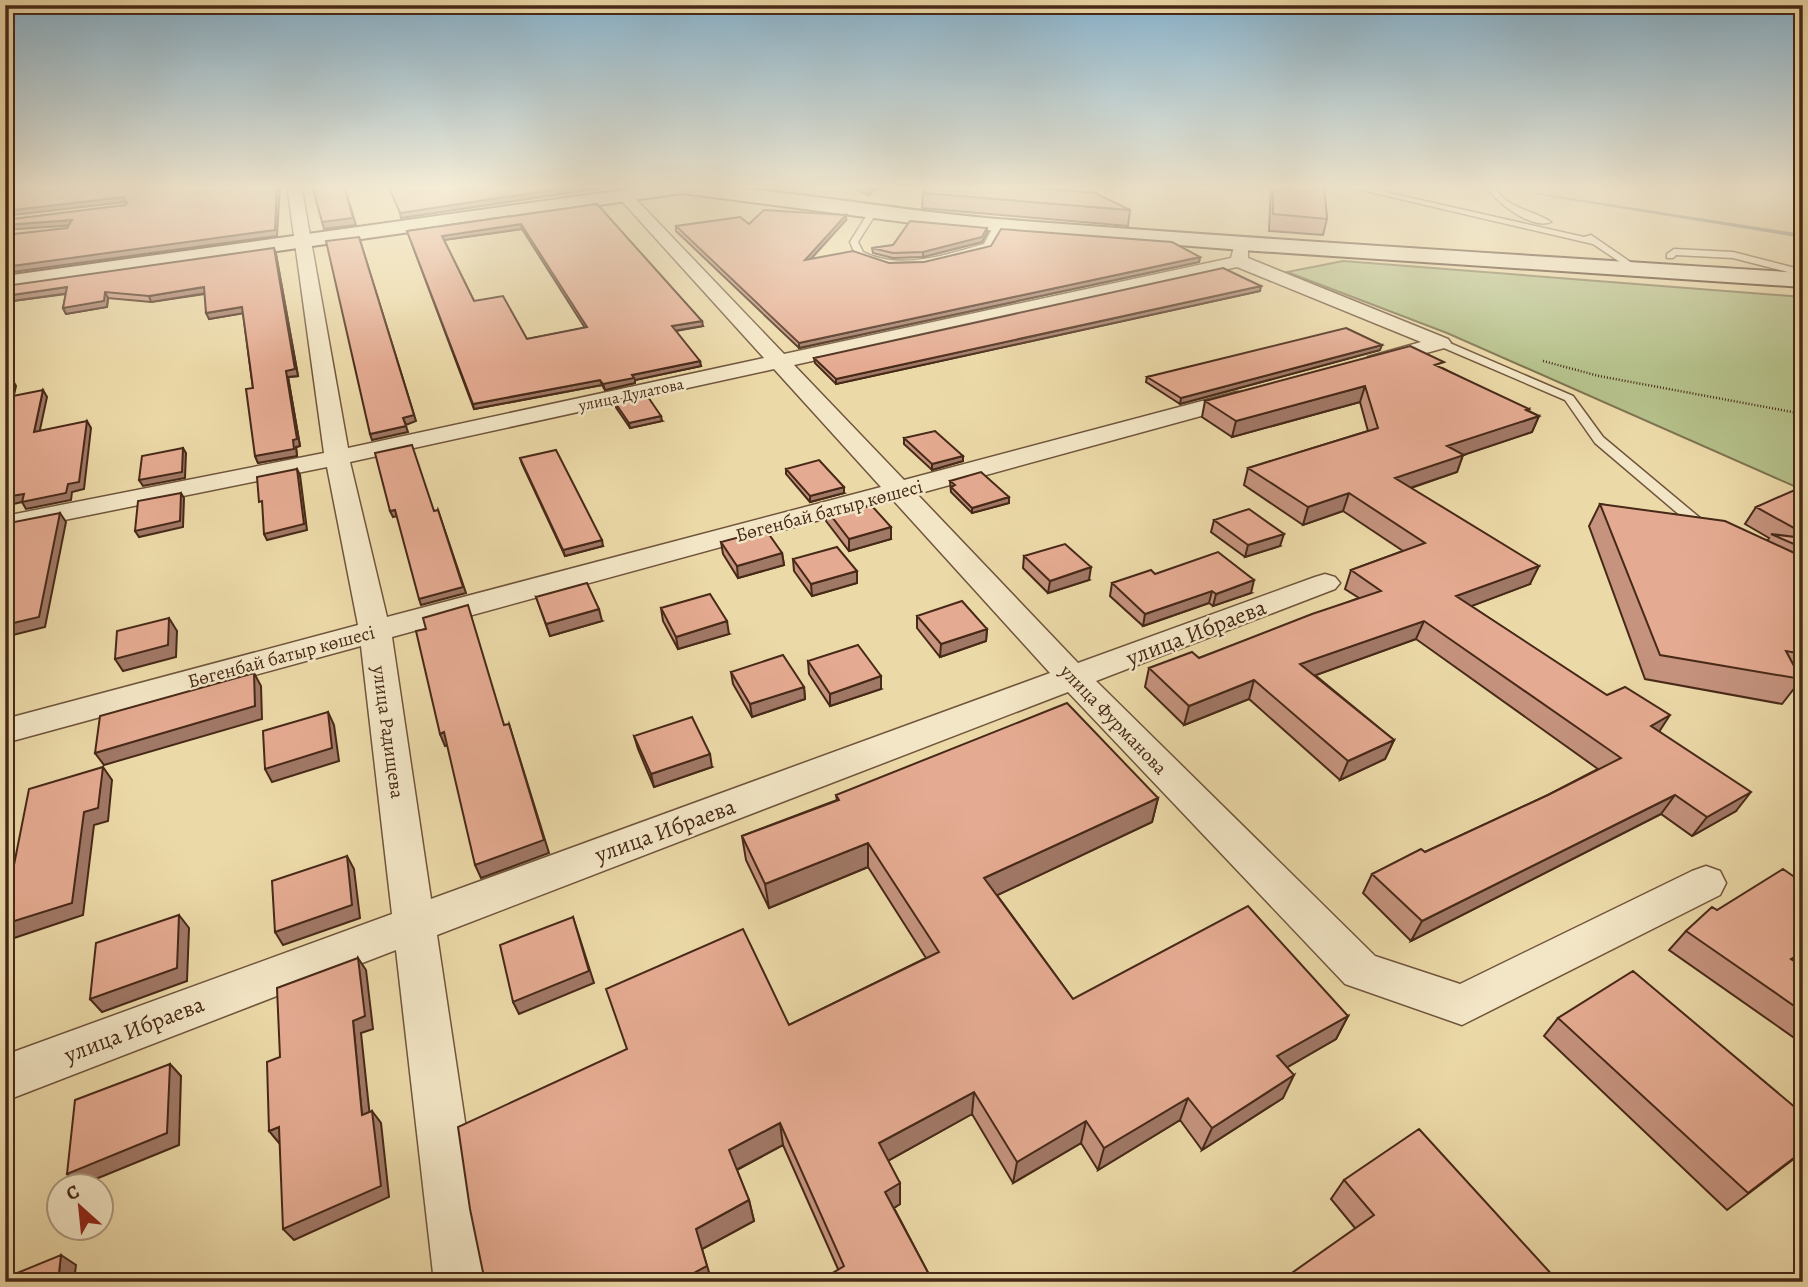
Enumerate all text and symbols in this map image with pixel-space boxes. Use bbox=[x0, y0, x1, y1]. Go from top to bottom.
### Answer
street label: улица Дулатова bbox=[576, 373, 686, 417]
street label: Бөгенбай батыр көшесі bbox=[733, 473, 926, 548]
street label: улица Ибраева bbox=[1121, 591, 1271, 674]
street label: Бөгенбай батыр көшесі bbox=[185, 619, 378, 694]
street label: улица Фурманова bbox=[1053, 658, 1173, 781]
street label: улица Радищева bbox=[366, 663, 410, 800]
street label: улица Ибраева bbox=[590, 791, 740, 871]
street label: улица Ибраева bbox=[59, 988, 209, 1071]
north arrow bbox=[46, 1172, 116, 1242]
text: С bbox=[62, 1179, 84, 1207]

